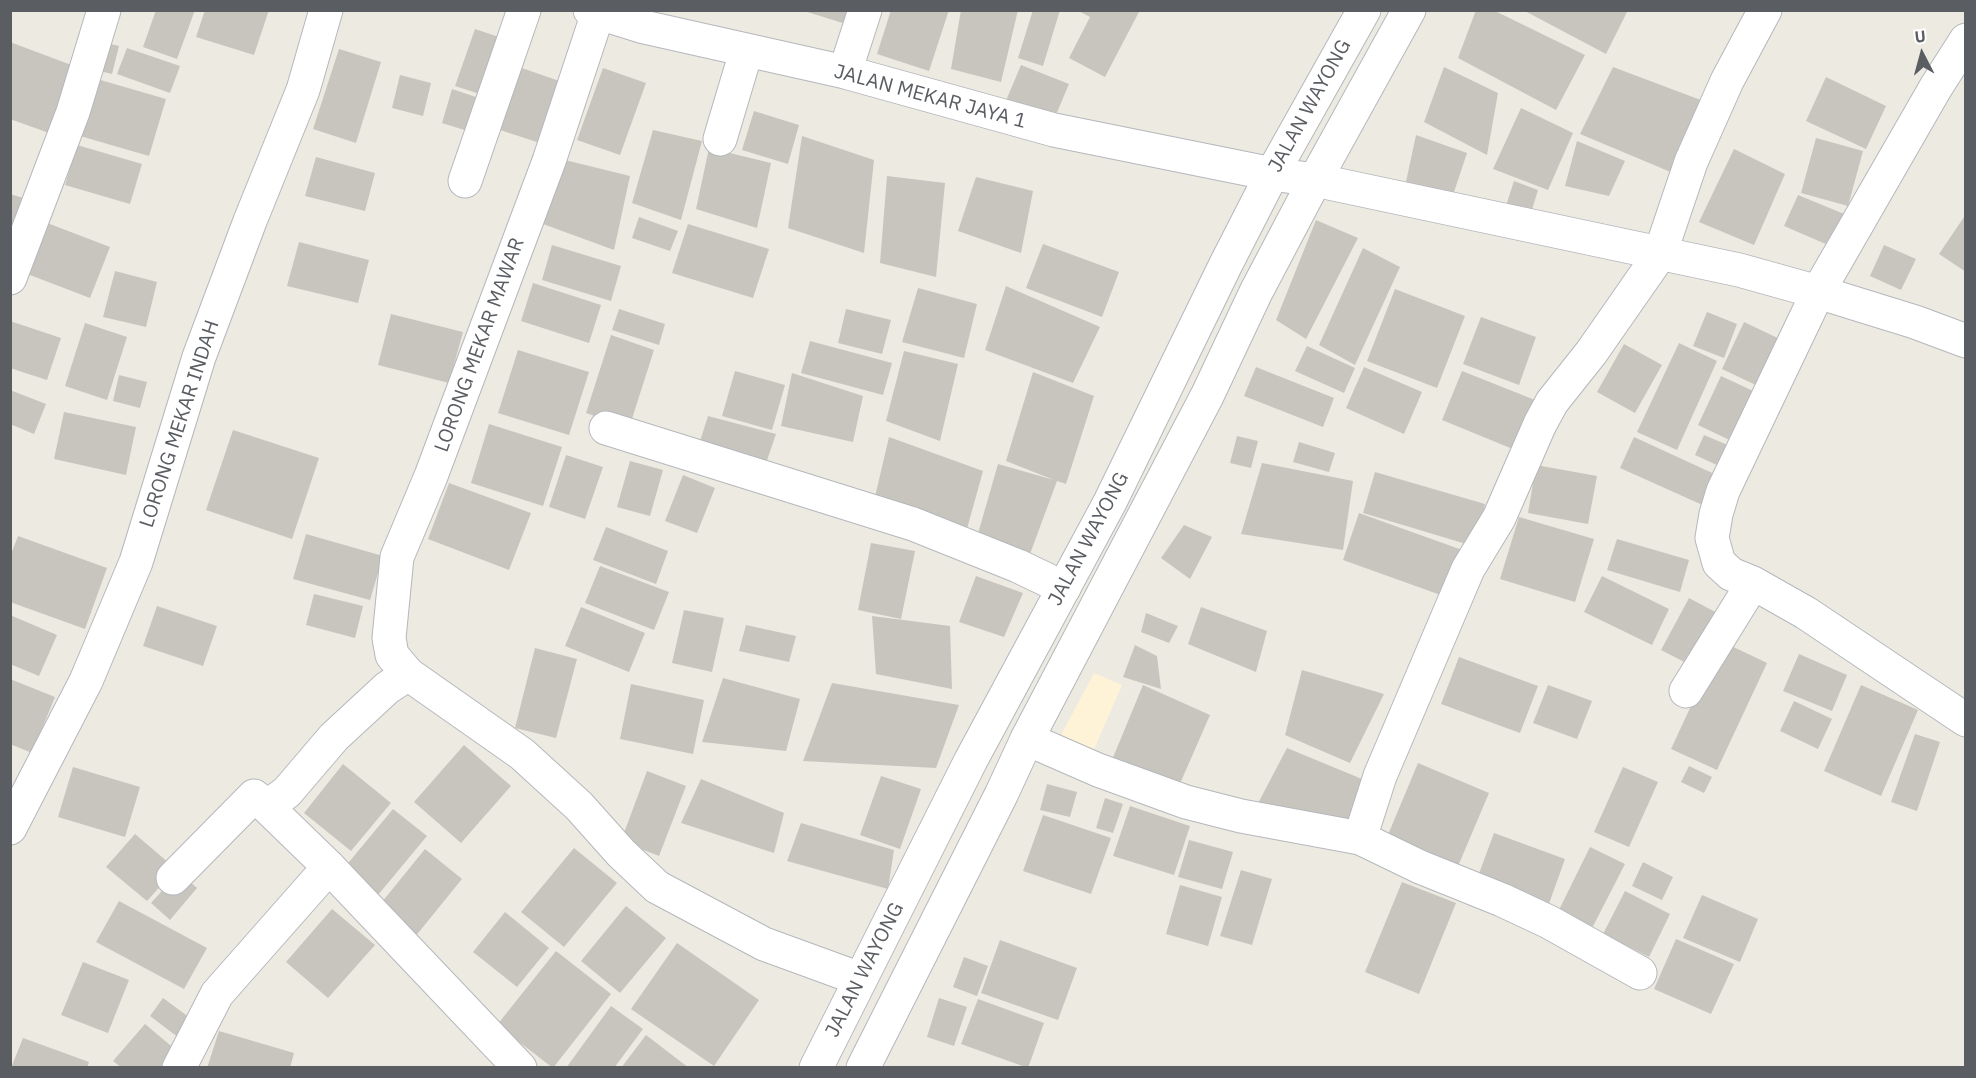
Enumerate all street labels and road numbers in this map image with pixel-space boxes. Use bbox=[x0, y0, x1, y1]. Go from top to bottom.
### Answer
street label: JALAN WAYONG bbox=[1264, 36, 1356, 176]
street label: JALAN MEKAR JAYA 1 bbox=[831, 60, 1029, 134]
street label: LORONG MEKAR MAWAR bbox=[430, 235, 530, 455]
street label: LORONG MEKAR INDAH bbox=[135, 317, 225, 531]
street label: JALAN WAYONG bbox=[1044, 468, 1134, 610]
street label: JALAN WAYONG bbox=[821, 899, 909, 1041]

